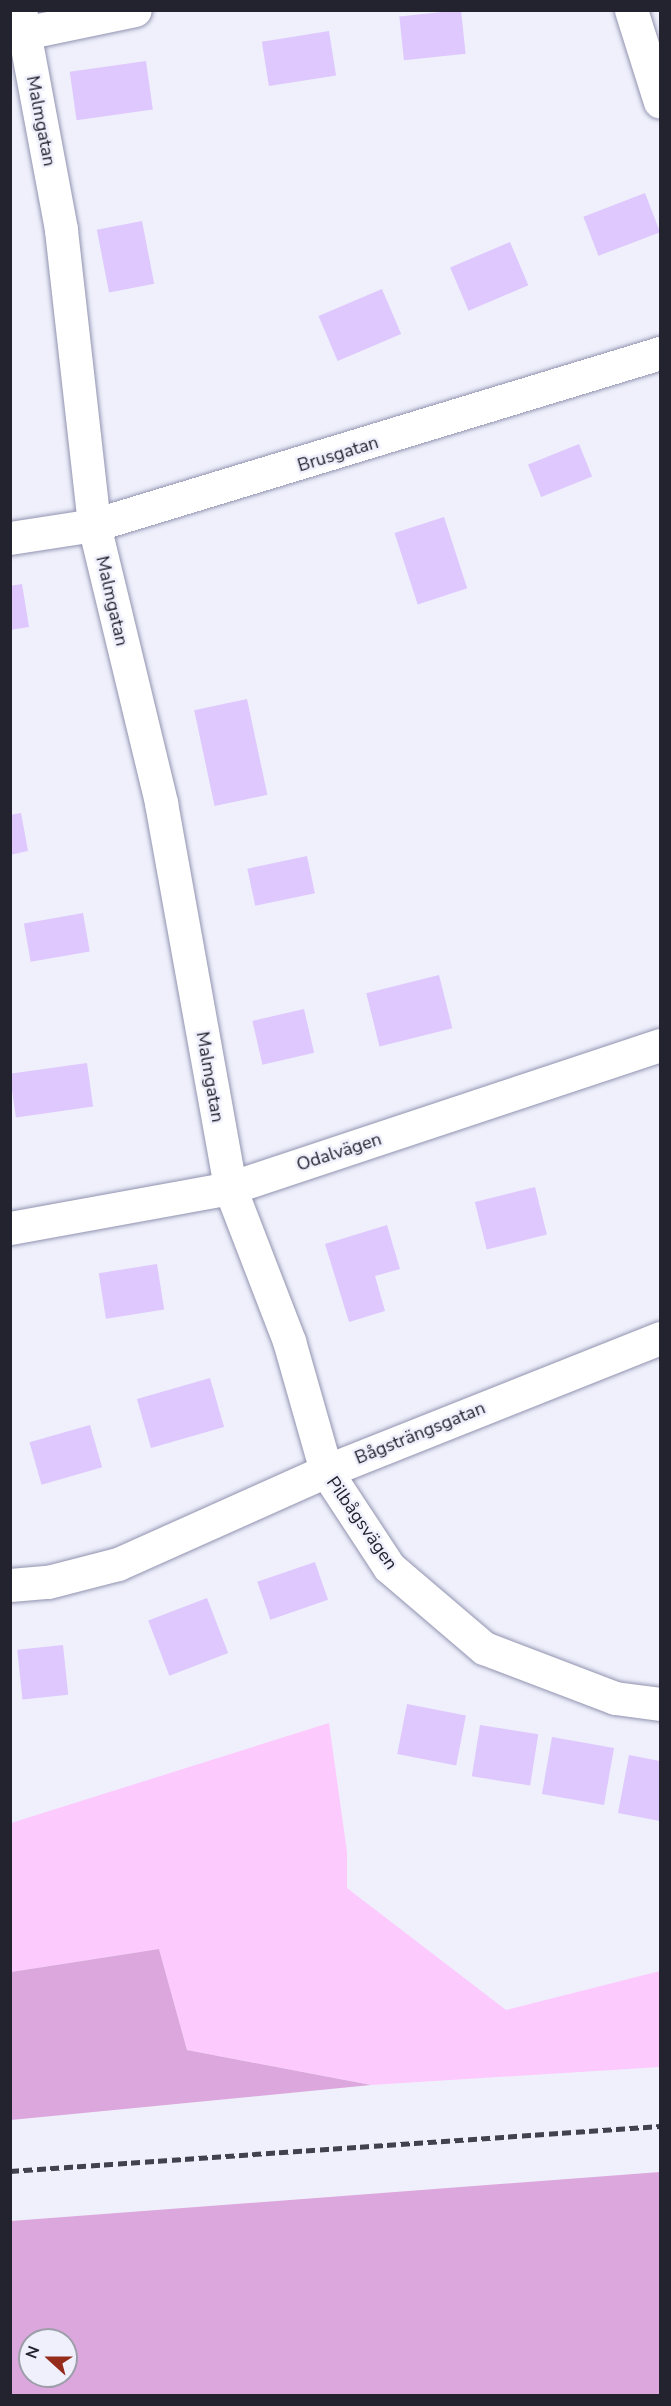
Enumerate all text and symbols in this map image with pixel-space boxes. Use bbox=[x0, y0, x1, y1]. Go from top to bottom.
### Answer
street label: Malmgatan bbox=[22, 74, 60, 168]
street label: Brusgatan bbox=[295, 431, 381, 477]
street label: Malmgatan bbox=[91, 554, 133, 648]
street label: Malmgatan bbox=[191, 1030, 229, 1124]
street label: Odalvägen bbox=[294, 1128, 384, 1176]
street label: Bågsträngsgatan bbox=[352, 1397, 488, 1469]
street label: Pilbågsvägen bbox=[322, 1472, 402, 1574]
north arrow bbox=[18, 2328, 78, 2388]
text: N bbox=[21, 2343, 45, 2362]

